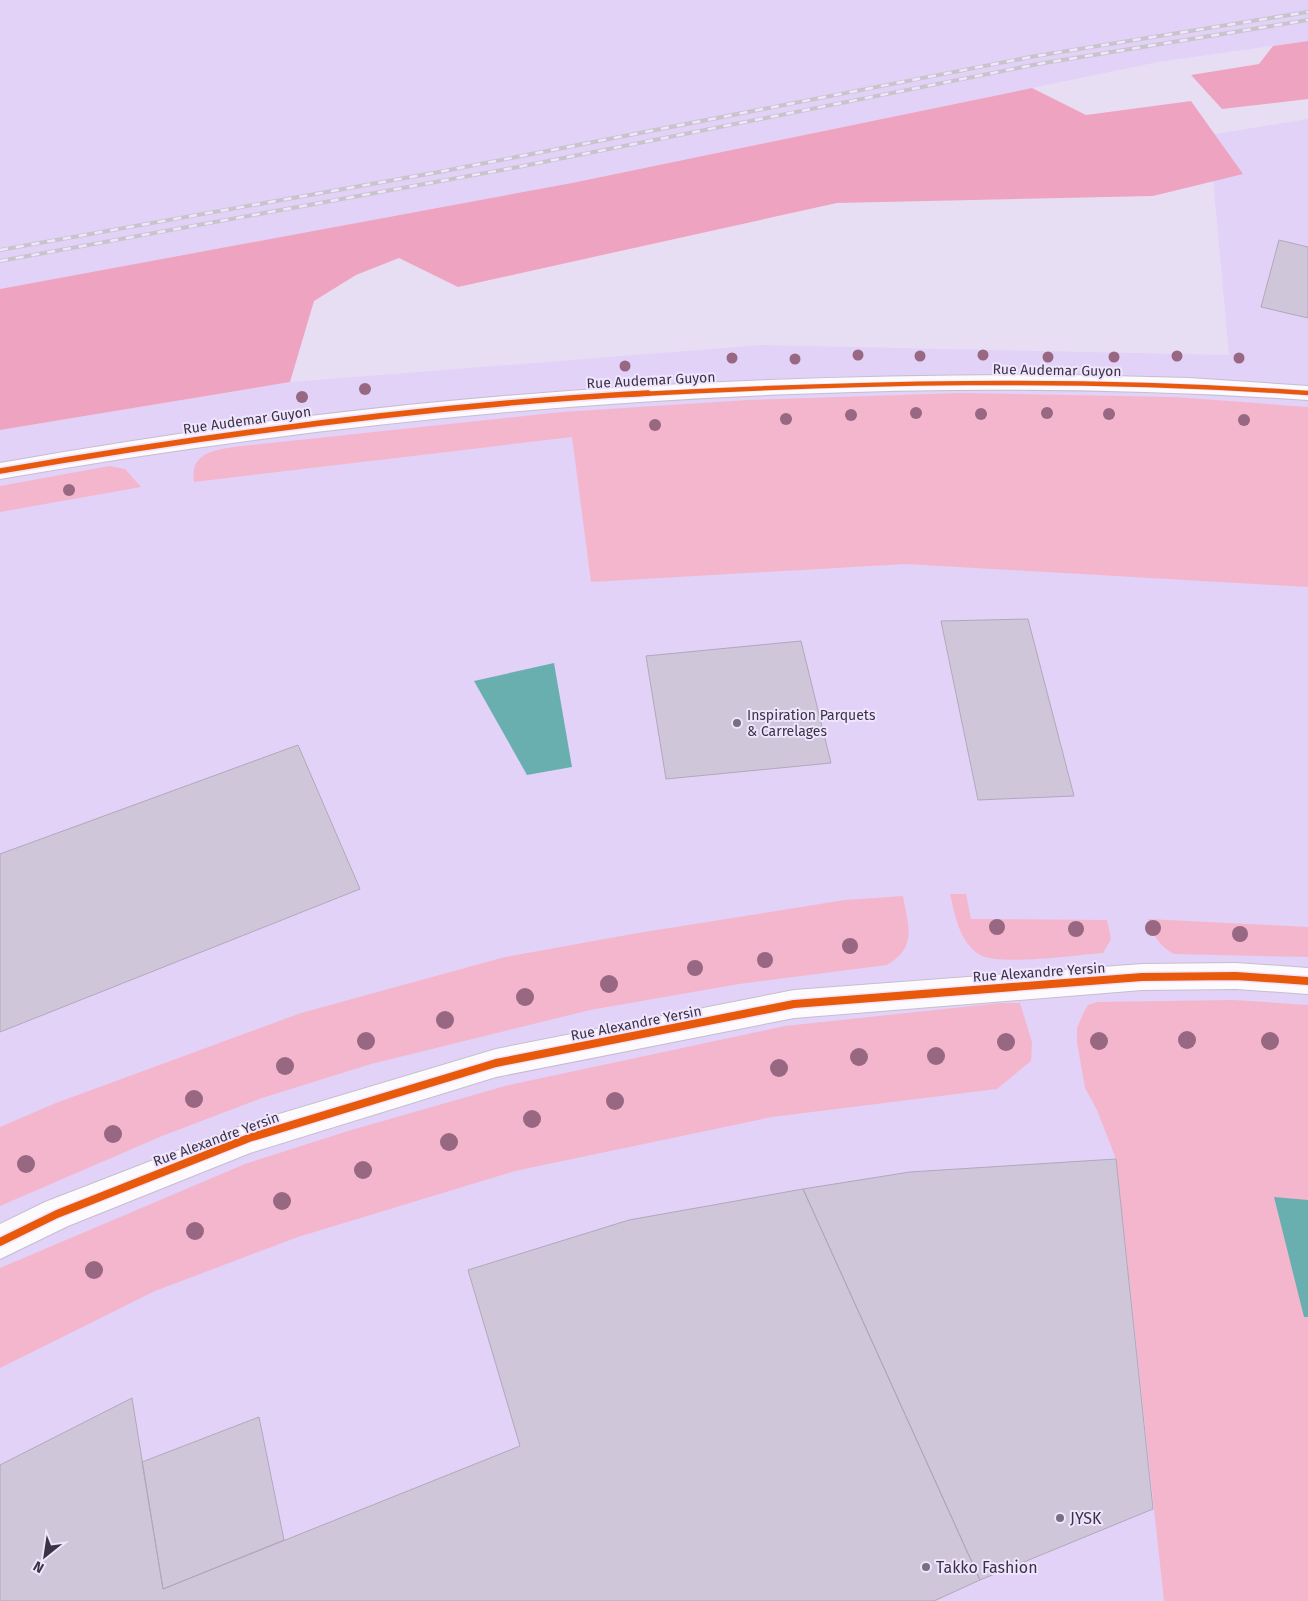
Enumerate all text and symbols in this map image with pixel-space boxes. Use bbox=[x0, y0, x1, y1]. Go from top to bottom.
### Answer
street label: Rue Audemar Guyon bbox=[992, 361, 1122, 380]
street label: Rue Audemar Guyon bbox=[586, 369, 716, 392]
street label: Rue Audemar Guyon bbox=[182, 403, 312, 438]
place label: Inspiration Parquets & Carrelages bbox=[747, 707, 876, 740]
marker: Inspiration Parquets & Carrelages bbox=[731, 717, 743, 729]
street label: Rue Alexandre Yersin bbox=[972, 959, 1106, 986]
street label: Rue Alexandre Yersin bbox=[569, 1002, 703, 1045]
street label: Rue Alexandre Yersin bbox=[151, 1109, 282, 1170]
place label: JYSK bbox=[1070, 1509, 1102, 1528]
marker: JYSK bbox=[1054, 1512, 1066, 1524]
north arrow bbox=[20, 1531, 70, 1581]
text: N bbox=[30, 1557, 47, 1577]
place label: Takko Fashion bbox=[936, 1558, 1038, 1577]
marker: Takko Fashion bbox=[920, 1561, 932, 1573]

